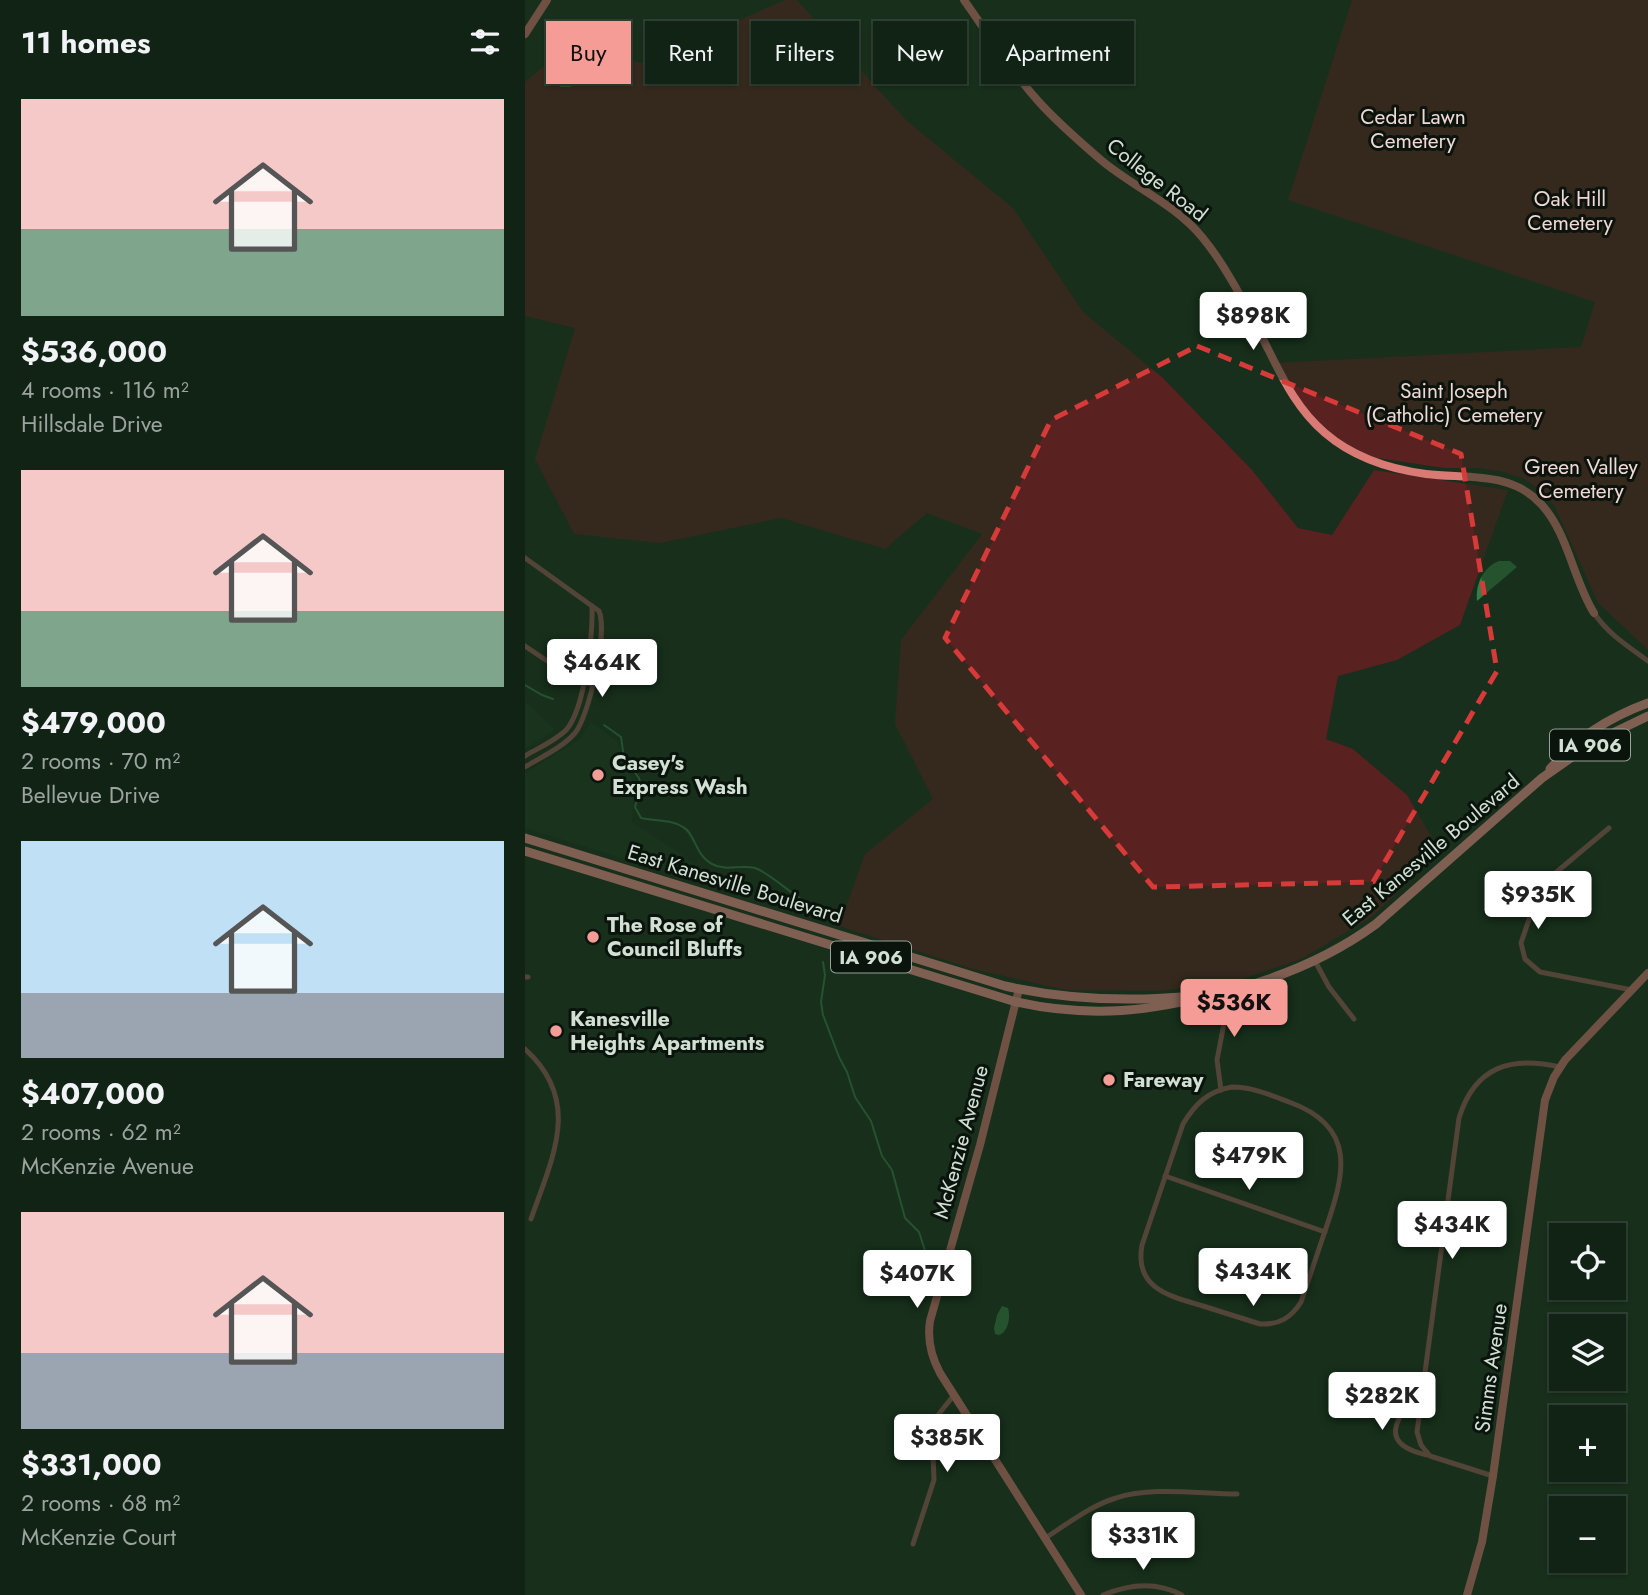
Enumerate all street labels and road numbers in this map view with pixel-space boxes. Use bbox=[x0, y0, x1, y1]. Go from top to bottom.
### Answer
street label: College Road bbox=[1100, 131, 1214, 229]
road number: IA 906 bbox=[1550, 730, 1630, 760]
street label: East Kanesville Boulevard bbox=[1336, 767, 1526, 933]
street label: East Kanesville Boulevard bbox=[624, 837, 846, 931]
road number: IA 906 bbox=[831, 942, 911, 973]
street label: McKenzie Avenue bbox=[926, 1062, 996, 1222]
street label: Simms Avenue bbox=[1467, 1301, 1515, 1434]

